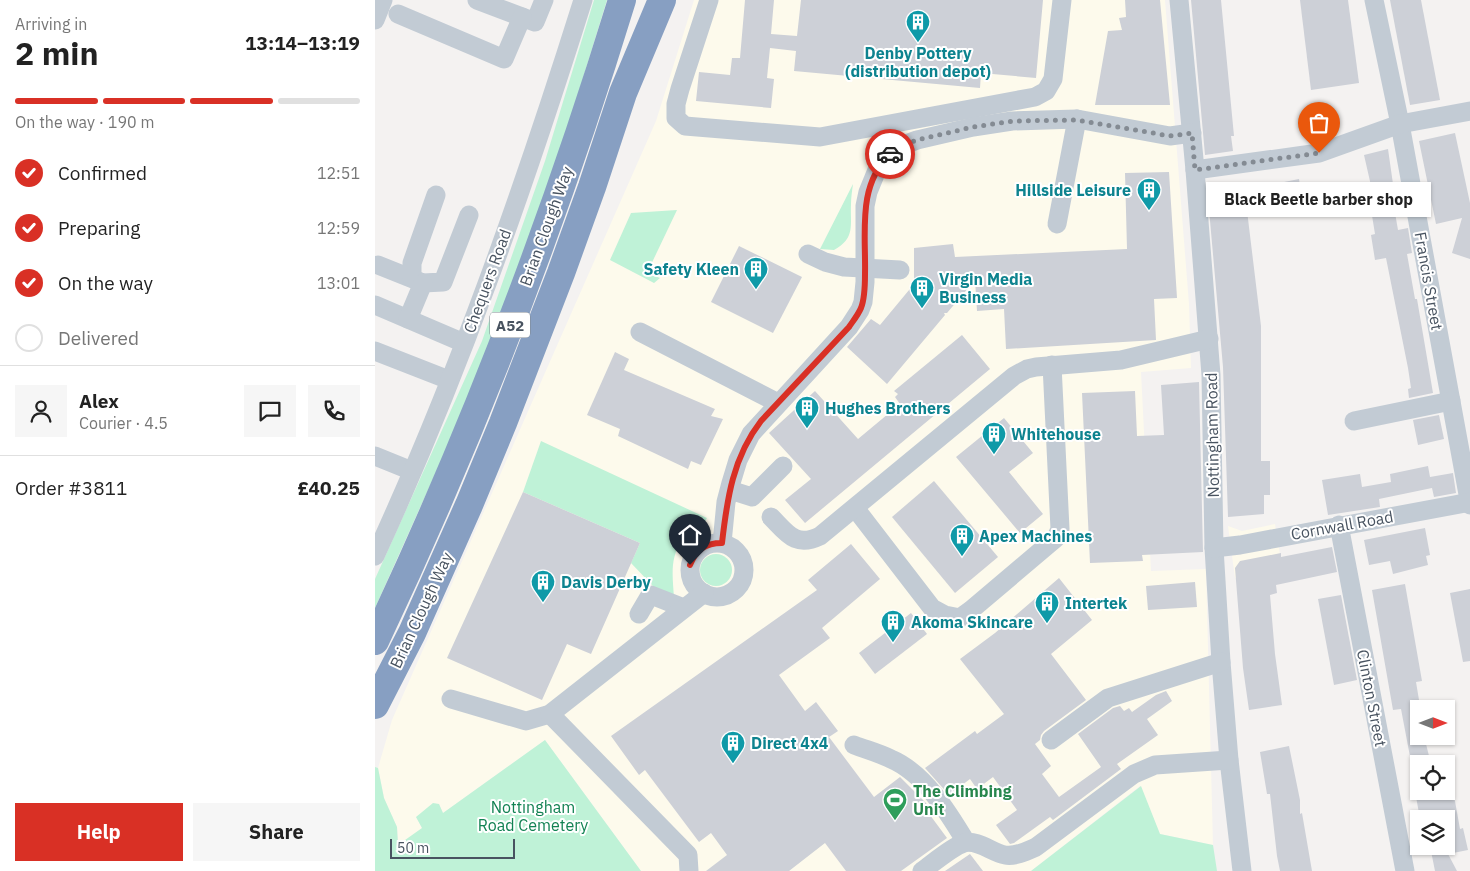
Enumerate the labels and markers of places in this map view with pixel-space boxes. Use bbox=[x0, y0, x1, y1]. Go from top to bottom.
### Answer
building icon: Denby Pottery (distribution depot) bbox=[905, 9, 931, 43]
place label: Denby Pottery (distribution depot) bbox=[845, 43, 991, 81]
pin bbox=[1298, 102, 1340, 153]
building icon: Hillside Leisure bbox=[1136, 177, 1162, 211]
place label: Hillside Leisure bbox=[1015, 180, 1131, 200]
callout: Black Beetle barber shop bbox=[1207, 183, 1431, 218]
building icon: Safety Kleen bbox=[743, 256, 769, 290]
place label: Safety Kleen bbox=[643, 259, 739, 279]
place label: Virgin Media Business bbox=[939, 269, 1032, 307]
building icon: Virgin Media Business bbox=[909, 275, 935, 309]
building icon: Hughes Brothers bbox=[794, 395, 820, 429]
place label: Hughes Brothers bbox=[825, 398, 951, 418]
building icon: Whitehouse bbox=[981, 421, 1007, 455]
place label: Whitehouse bbox=[1011, 424, 1101, 444]
pin bbox=[669, 514, 711, 565]
building icon: Apex Machines bbox=[949, 523, 975, 557]
place label: Apex Machines bbox=[979, 526, 1092, 546]
building icon: Davis Derby bbox=[530, 569, 556, 603]
place label: Davis Derby bbox=[561, 572, 651, 592]
building icon: Intertek bbox=[1034, 590, 1060, 624]
place label: Intertek bbox=[1065, 593, 1128, 613]
building icon: Akoma Skincare bbox=[880, 609, 906, 643]
place label: Akoma Skincare bbox=[911, 612, 1033, 632]
building icon: Direct 4x4 bbox=[720, 730, 746, 764]
place label: Direct 4x4 bbox=[751, 733, 829, 753]
place label: The Climbing Unit bbox=[913, 781, 1012, 819]
sports icon: The Climbing Unit bbox=[882, 787, 908, 821]

